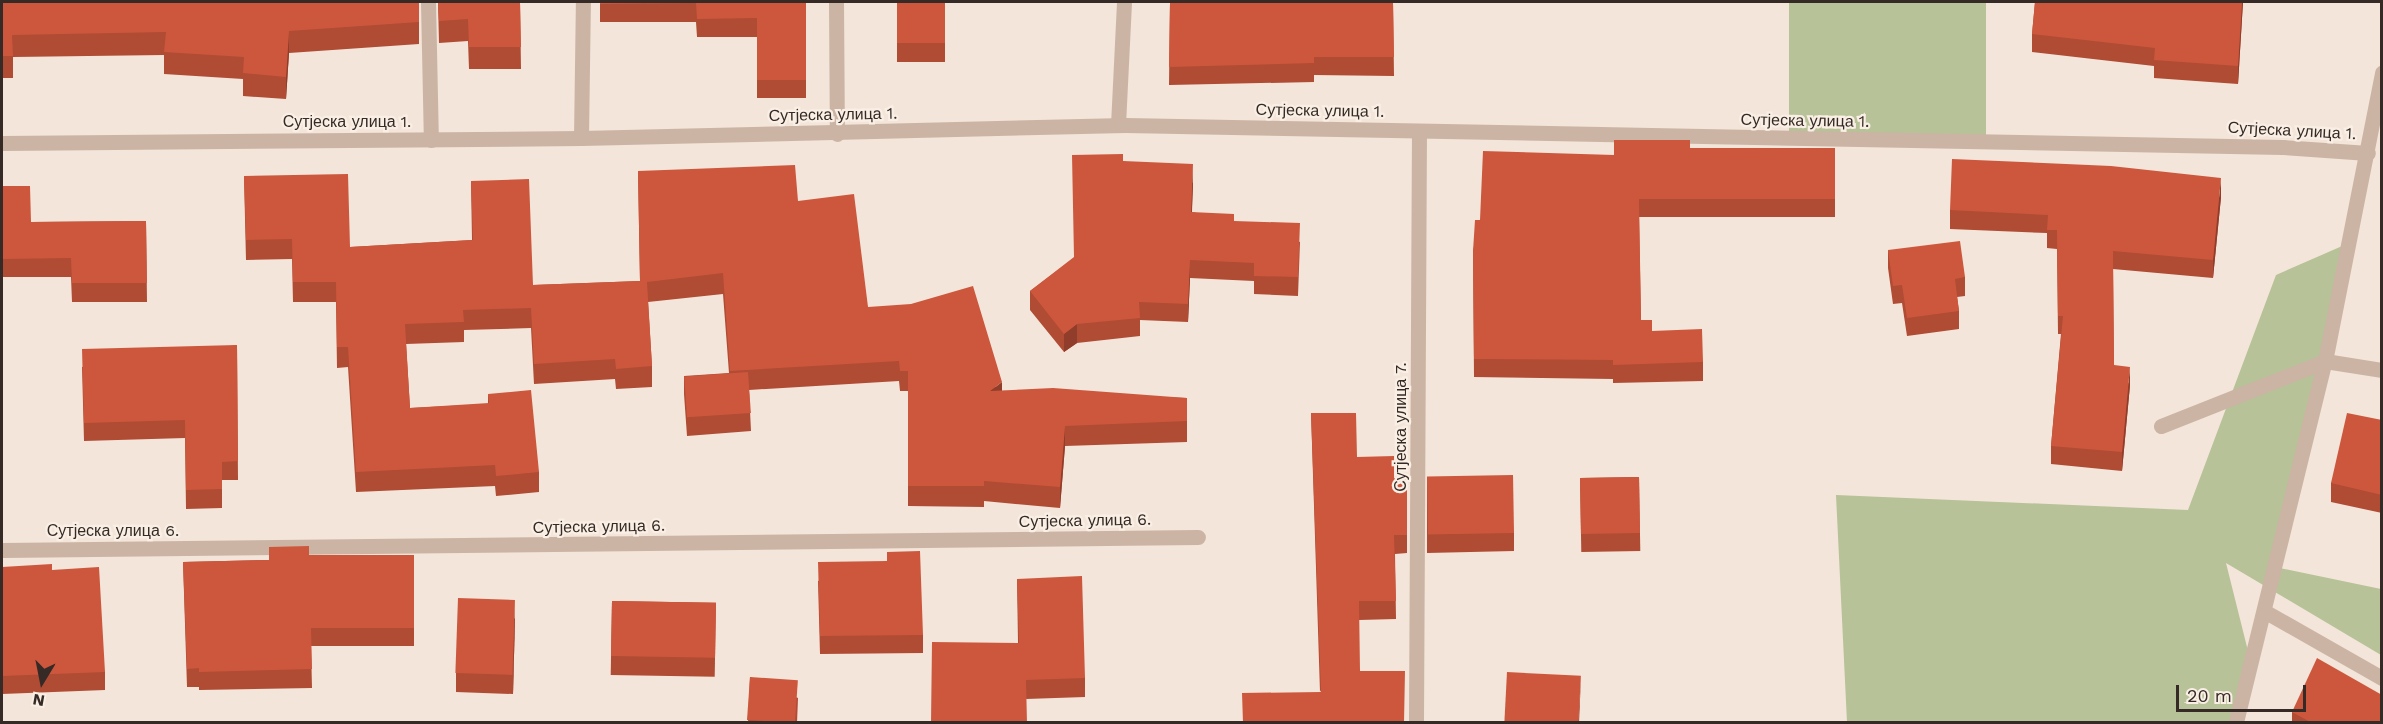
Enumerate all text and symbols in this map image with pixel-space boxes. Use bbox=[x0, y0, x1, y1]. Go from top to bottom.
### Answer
street label: Сутјеска улица 1. bbox=[1255, 100, 1385, 122]
street label: Сутјеска улица 1. bbox=[768, 104, 898, 126]
street label: Сутјеска улица 1. bbox=[1740, 110, 1870, 132]
street label: Сутјеска улица 1. bbox=[283, 112, 411, 132]
street label: Сутјеска улица 1. bbox=[2227, 118, 2357, 144]
street label: Сутјеска улица 7. bbox=[1391, 362, 1411, 492]
street label: Сутјеска улица 6. bbox=[1019, 510, 1151, 532]
street label: Сутјеска улица 6. bbox=[533, 516, 665, 538]
street label: Сутјеска улица 6. bbox=[47, 521, 179, 541]
north arrow bbox=[12, 652, 72, 712]
scale bar bbox=[2179, 673, 2310, 711]
text: 20 m bbox=[2187, 685, 2232, 706]
text: N bbox=[31, 690, 46, 711]

